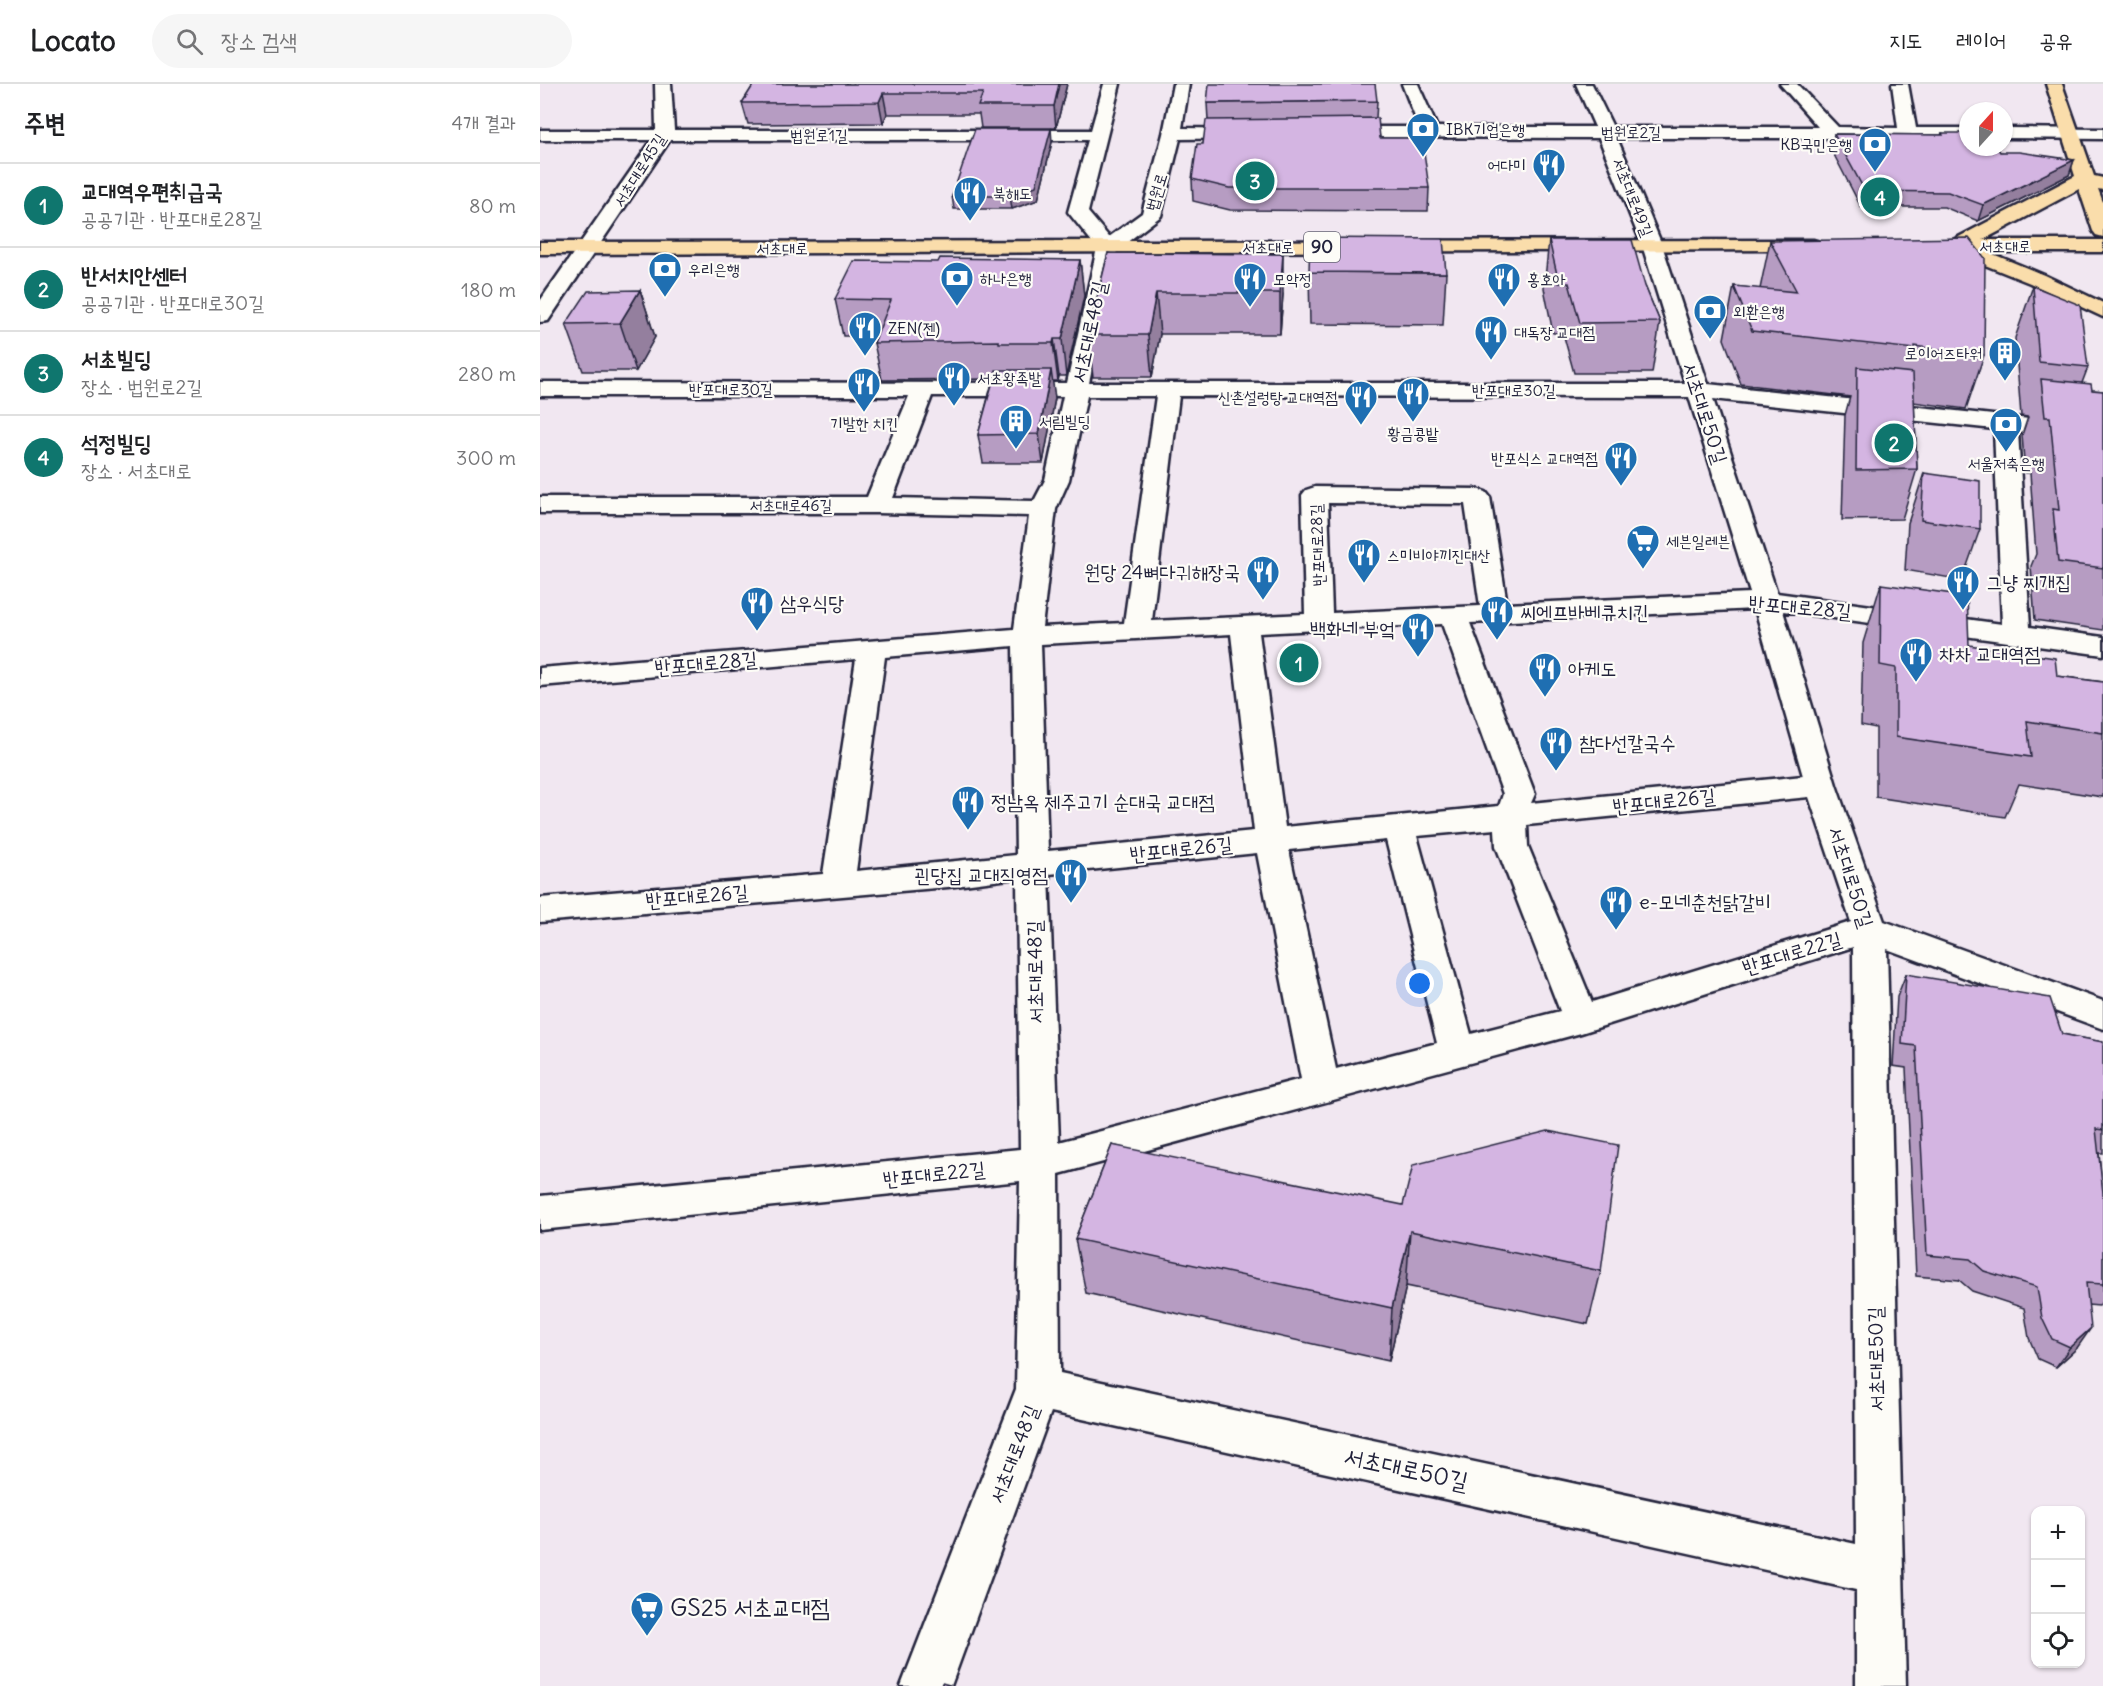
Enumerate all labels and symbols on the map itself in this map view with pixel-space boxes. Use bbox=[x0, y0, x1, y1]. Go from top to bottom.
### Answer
north arrow bbox=[1959, 102, 2013, 156]
bank icon: IBK기업은행 bbox=[1405, 111, 1441, 158]
place label: IBK기업은행 bbox=[1446, 119, 1525, 139]
street label: 법원로2길 bbox=[1601, 122, 1661, 142]
street label: 법원로1길 bbox=[790, 125, 848, 145]
bank icon: KB국민은행 bbox=[1857, 126, 1893, 173]
street label: 서초대로45길 bbox=[609, 129, 669, 210]
place label: KB국민은행 bbox=[1780, 134, 1852, 154]
restaurant icon: 어다미 bbox=[1531, 147, 1567, 194]
place label: 어다미 bbox=[1487, 155, 1526, 175]
street label: 서초대로49길 bbox=[1608, 155, 1658, 239]
pin: 3 bbox=[1236, 158, 1274, 204]
street label: 법원로 bbox=[1141, 171, 1171, 213]
pin: 4 bbox=[1860, 174, 1900, 220]
restaurant icon: 북해도 bbox=[952, 175, 988, 222]
place label: 북해도 bbox=[993, 183, 1032, 203]
road number: 90 bbox=[1304, 232, 1340, 262]
street label: 서초대로 bbox=[1979, 236, 2031, 256]
street label: 서초대로 bbox=[1242, 237, 1294, 257]
street label: 서초대로 bbox=[756, 238, 808, 258]
bank icon: 우리은행 bbox=[647, 251, 683, 298]
place label: 우리은행 bbox=[688, 259, 740, 279]
bank icon: 하나은행 bbox=[939, 260, 975, 307]
restaurant icon: 모악정 bbox=[1232, 261, 1268, 308]
restaurant icon: 홍호아 bbox=[1486, 261, 1522, 308]
place label: 하나은행 bbox=[980, 268, 1032, 288]
place label: 모악정 bbox=[1273, 269, 1312, 289]
place label: 홍호아 bbox=[1527, 269, 1566, 289]
street label: 서초대로48길 bbox=[1066, 279, 1112, 385]
bank icon: 외환은행 bbox=[1692, 293, 1728, 340]
place label: 외환은행 bbox=[1733, 301, 1785, 321]
restaurant icon: ZEN(젠) bbox=[847, 310, 883, 357]
restaurant icon: 대독장 교대점 bbox=[1473, 314, 1509, 361]
place label: ZEN(젠) bbox=[888, 318, 940, 338]
place label: 대독장 교대점 bbox=[1514, 322, 1595, 342]
building icon: 로이어즈타워 bbox=[1987, 335, 2023, 382]
place label: 로이어즈타워 bbox=[1905, 343, 1982, 363]
street label: 서초대로50길 bbox=[1677, 359, 1734, 467]
restaurant icon: 서초왕족발 bbox=[936, 360, 972, 407]
restaurant icon: 기발한 치킨 bbox=[846, 366, 882, 413]
place label: 서초왕족발 bbox=[977, 368, 1042, 388]
restaurant icon: 황금콩밭 bbox=[1395, 376, 1431, 423]
street label: 반포대로30길 bbox=[689, 379, 773, 399]
restaurant icon: 신촌설렁탕 교대역점 bbox=[1343, 379, 1379, 426]
street label: 반포대로30길 bbox=[1472, 380, 1556, 400]
place label: 신촌설렁탕 교대역점 bbox=[1218, 387, 1338, 407]
building icon: 서림빌딩 bbox=[998, 403, 1034, 450]
bank icon: 서울저축은행 bbox=[1988, 406, 2024, 453]
place label: 서림빌딩 bbox=[1039, 411, 1091, 431]
place label: 기발한 치킨 bbox=[830, 413, 898, 433]
pin: 2 bbox=[1874, 420, 1914, 466]
place label: 황금콩밭 bbox=[1387, 423, 1439, 443]
restaurant icon: 반포식스 교대역점 bbox=[1603, 440, 1639, 487]
place label: 반포식스 교대역점 bbox=[1491, 448, 1598, 468]
place label: 서울저축은행 bbox=[1967, 453, 2045, 473]
street label: 서초대로46길 bbox=[750, 495, 833, 515]
street label: 반포대로28길 bbox=[1306, 503, 1328, 587]
supermarket icon: 세븐일레븐 bbox=[1625, 523, 1661, 570]
place label: 세븐일레븐 bbox=[1666, 531, 1730, 551]
restaurant icon: 스미비야끼진대산 bbox=[1346, 537, 1382, 584]
place label: 스미비야끼진대산 bbox=[1387, 545, 1490, 565]
restaurant icon: 원당 24뼈다귀해장국 bbox=[1245, 554, 1281, 601]
place label: 원당 24뼈다귀해장국 bbox=[1084, 559, 1240, 584]
restaurant icon: 그냥 찌개집 bbox=[1945, 564, 1981, 611]
place label: 그냥 찌개집 bbox=[1986, 569, 2071, 594]
restaurant icon: 삼우식당 bbox=[739, 585, 775, 632]
place label: 삼우식당 bbox=[780, 590, 844, 615]
street label: 반포대로28길 bbox=[1748, 590, 1852, 623]
restaurant icon: 씨에프바베큐치킨 bbox=[1479, 594, 1515, 641]
place label: 씨에프바베큐치킨 bbox=[1520, 599, 1649, 624]
restaurant icon: 백화네 부엌 bbox=[1400, 611, 1436, 658]
place label: 백화네 부엌 bbox=[1310, 616, 1395, 641]
restaurant icon: 차차 교대역점 bbox=[1898, 636, 1934, 683]
pin: 1 bbox=[1280, 640, 1318, 686]
place label: 차차 교대역점 bbox=[1939, 641, 2040, 666]
street label: 반포대로28길 bbox=[654, 646, 758, 679]
restaurant icon: 아케도 bbox=[1527, 651, 1563, 698]
place label: 아케도 bbox=[1568, 656, 1616, 681]
restaurant icon: 참다선칼국수 bbox=[1538, 725, 1574, 772]
place label: 참다선칼국수 bbox=[1579, 730, 1676, 755]
street label: 반포대로26길 bbox=[1611, 783, 1716, 818]
restaurant icon: 정남옥 제주고기 순대국 교대점 bbox=[950, 784, 986, 831]
place label: 정남옥 제주고기 순대국 교대점 bbox=[991, 789, 1215, 814]
street label: 서초대로50길 bbox=[1823, 823, 1880, 931]
street label: 반포대로26길 bbox=[1128, 831, 1233, 866]
restaurant icon: 괸당집 교대직영점 bbox=[1053, 857, 1089, 904]
place label: 괸당집 교대직영점 bbox=[914, 862, 1048, 887]
street label: 반포대로26길 bbox=[645, 879, 749, 912]
restaurant icon: e-모네춘천닭갈비 bbox=[1598, 884, 1634, 931]
place label: e-모네춘천닭갈비 bbox=[1639, 889, 1771, 914]
street label: 서초대로48길 bbox=[1021, 920, 1048, 1024]
street label: 반포대로22길 bbox=[1739, 926, 1844, 979]
your location bbox=[1405, 969, 1434, 998]
street label: 반포대로22길 bbox=[882, 1156, 986, 1191]
street label: 서초대로50길 bbox=[1862, 1306, 1889, 1412]
street label: 서초대로48길 bbox=[983, 1401, 1044, 1507]
street label: 서초대로50길 bbox=[1341, 1440, 1471, 1496]
supermarket icon: GS25 서초교대점 bbox=[629, 1590, 665, 1637]
place label: GS25 서초교대점 bbox=[670, 1592, 830, 1622]

